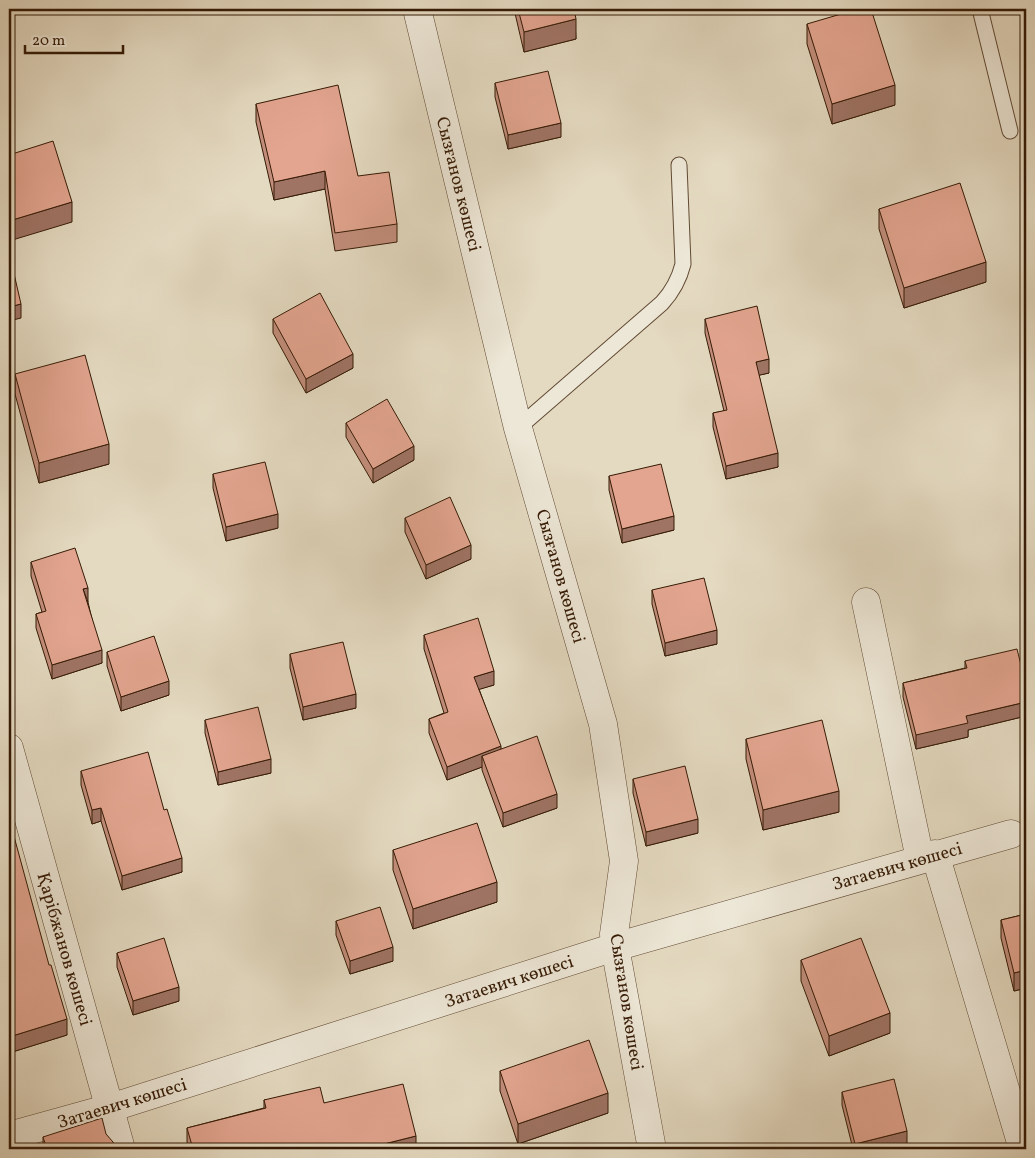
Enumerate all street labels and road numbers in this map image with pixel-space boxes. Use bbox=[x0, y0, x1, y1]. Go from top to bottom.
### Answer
street label: Сызғанов көшесі bbox=[429, 114, 486, 254]
street label: Сызғанов көшесі bbox=[528, 507, 591, 646]
street label: Затаевич көшесі bbox=[829, 837, 965, 898]
street label: Қарібжанов көшесі bbox=[30, 870, 97, 1029]
street label: Сызғанов көшесі bbox=[602, 932, 649, 1072]
street label: Затаевич көшесі bbox=[442, 950, 577, 1015]
street label: Затаевич көшесі bbox=[55, 1073, 190, 1136]

